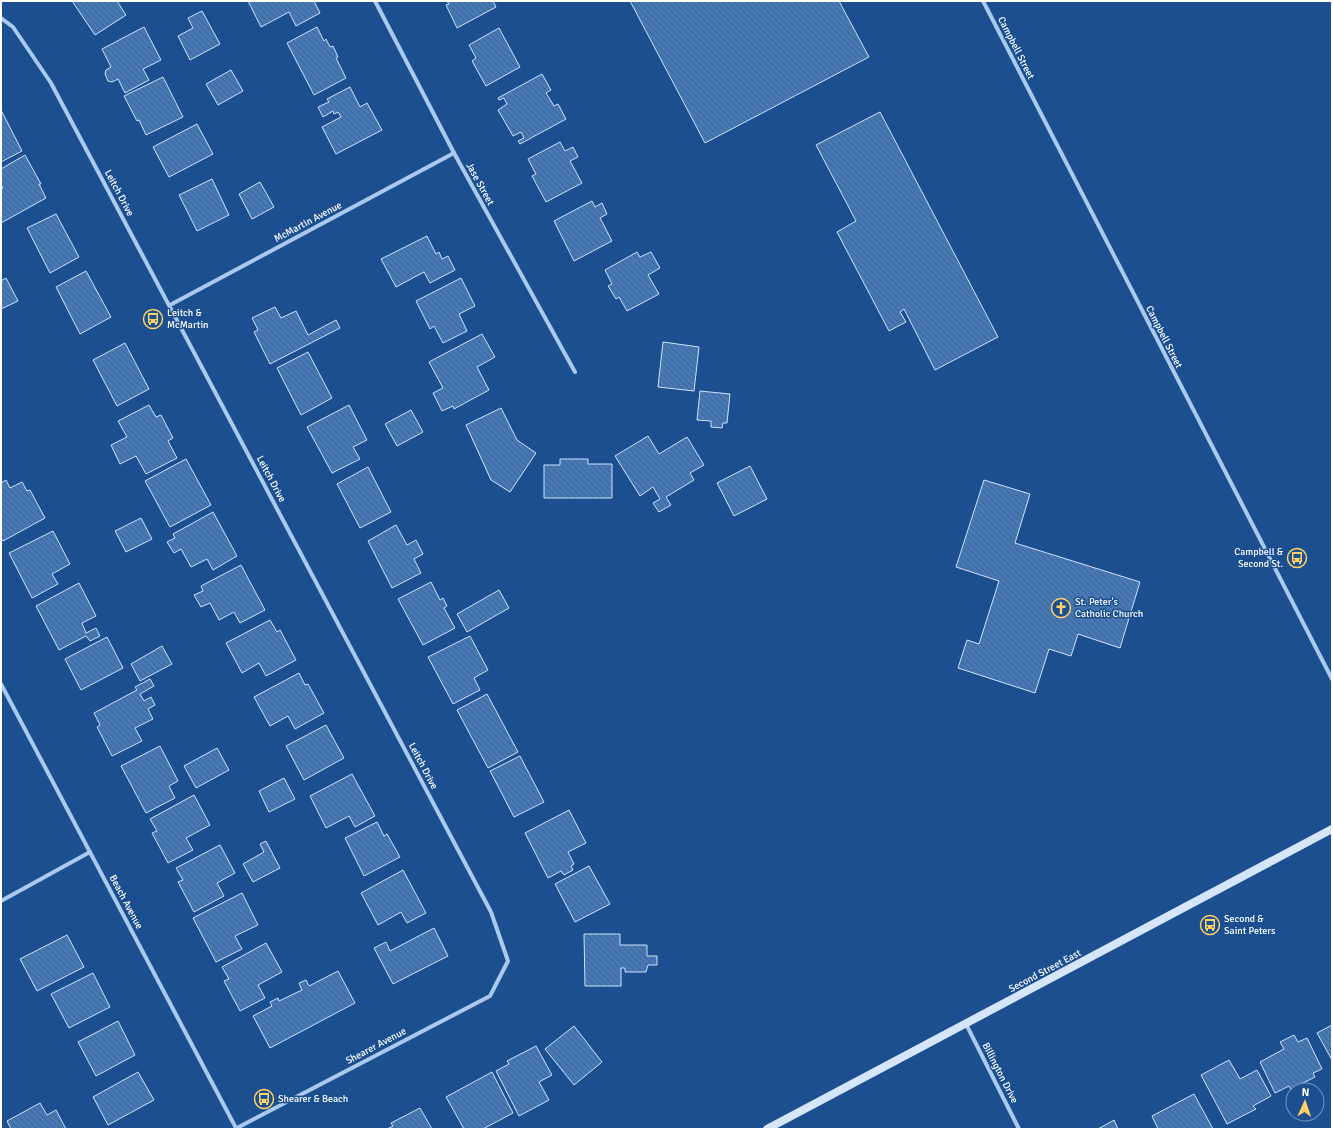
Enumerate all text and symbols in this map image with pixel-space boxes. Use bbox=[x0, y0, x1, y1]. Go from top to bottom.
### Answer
street label: Campbell Street bbox=[995, 15, 1037, 82]
street label: Jase Street bbox=[463, 161, 497, 208]
street label: Leitch Drive bbox=[102, 168, 136, 218]
street label: McMartin Avenue bbox=[272, 199, 344, 245]
street label: Campbell Street bbox=[1143, 304, 1185, 371]
place label: Leitch & McMartin bbox=[167, 307, 209, 331]
bus stop icon: Leitch & McMartin bbox=[142, 308, 164, 330]
street label: Leitch Drive bbox=[254, 454, 288, 504]
place label: Campbell & Second St. bbox=[1234, 546, 1284, 570]
bus stop icon: Campbell & Second St. bbox=[1286, 547, 1308, 569]
place label: St. Peter's Catholic Church bbox=[1075, 596, 1143, 620]
church icon: St. Peter's Catholic Church bbox=[1050, 597, 1072, 619]
street label: Leitch Drive bbox=[406, 741, 440, 791]
street label: Beach Avenue bbox=[107, 873, 145, 931]
place label: Second & Saint Peters bbox=[1224, 913, 1276, 937]
bus stop icon: Second & Saint Peters bbox=[1199, 914, 1221, 936]
street label: Second Street East bbox=[1007, 947, 1084, 995]
street label: Shearer Avenue bbox=[344, 1025, 408, 1067]
street label: Billington Drive bbox=[980, 1041, 1020, 1105]
north arrow bbox=[1285, 1082, 1325, 1122]
text: N bbox=[1301, 1086, 1310, 1099]
bus stop icon: Shearer & Beach bbox=[253, 1088, 275, 1110]
place label: Shearer & Beach bbox=[278, 1093, 348, 1105]

